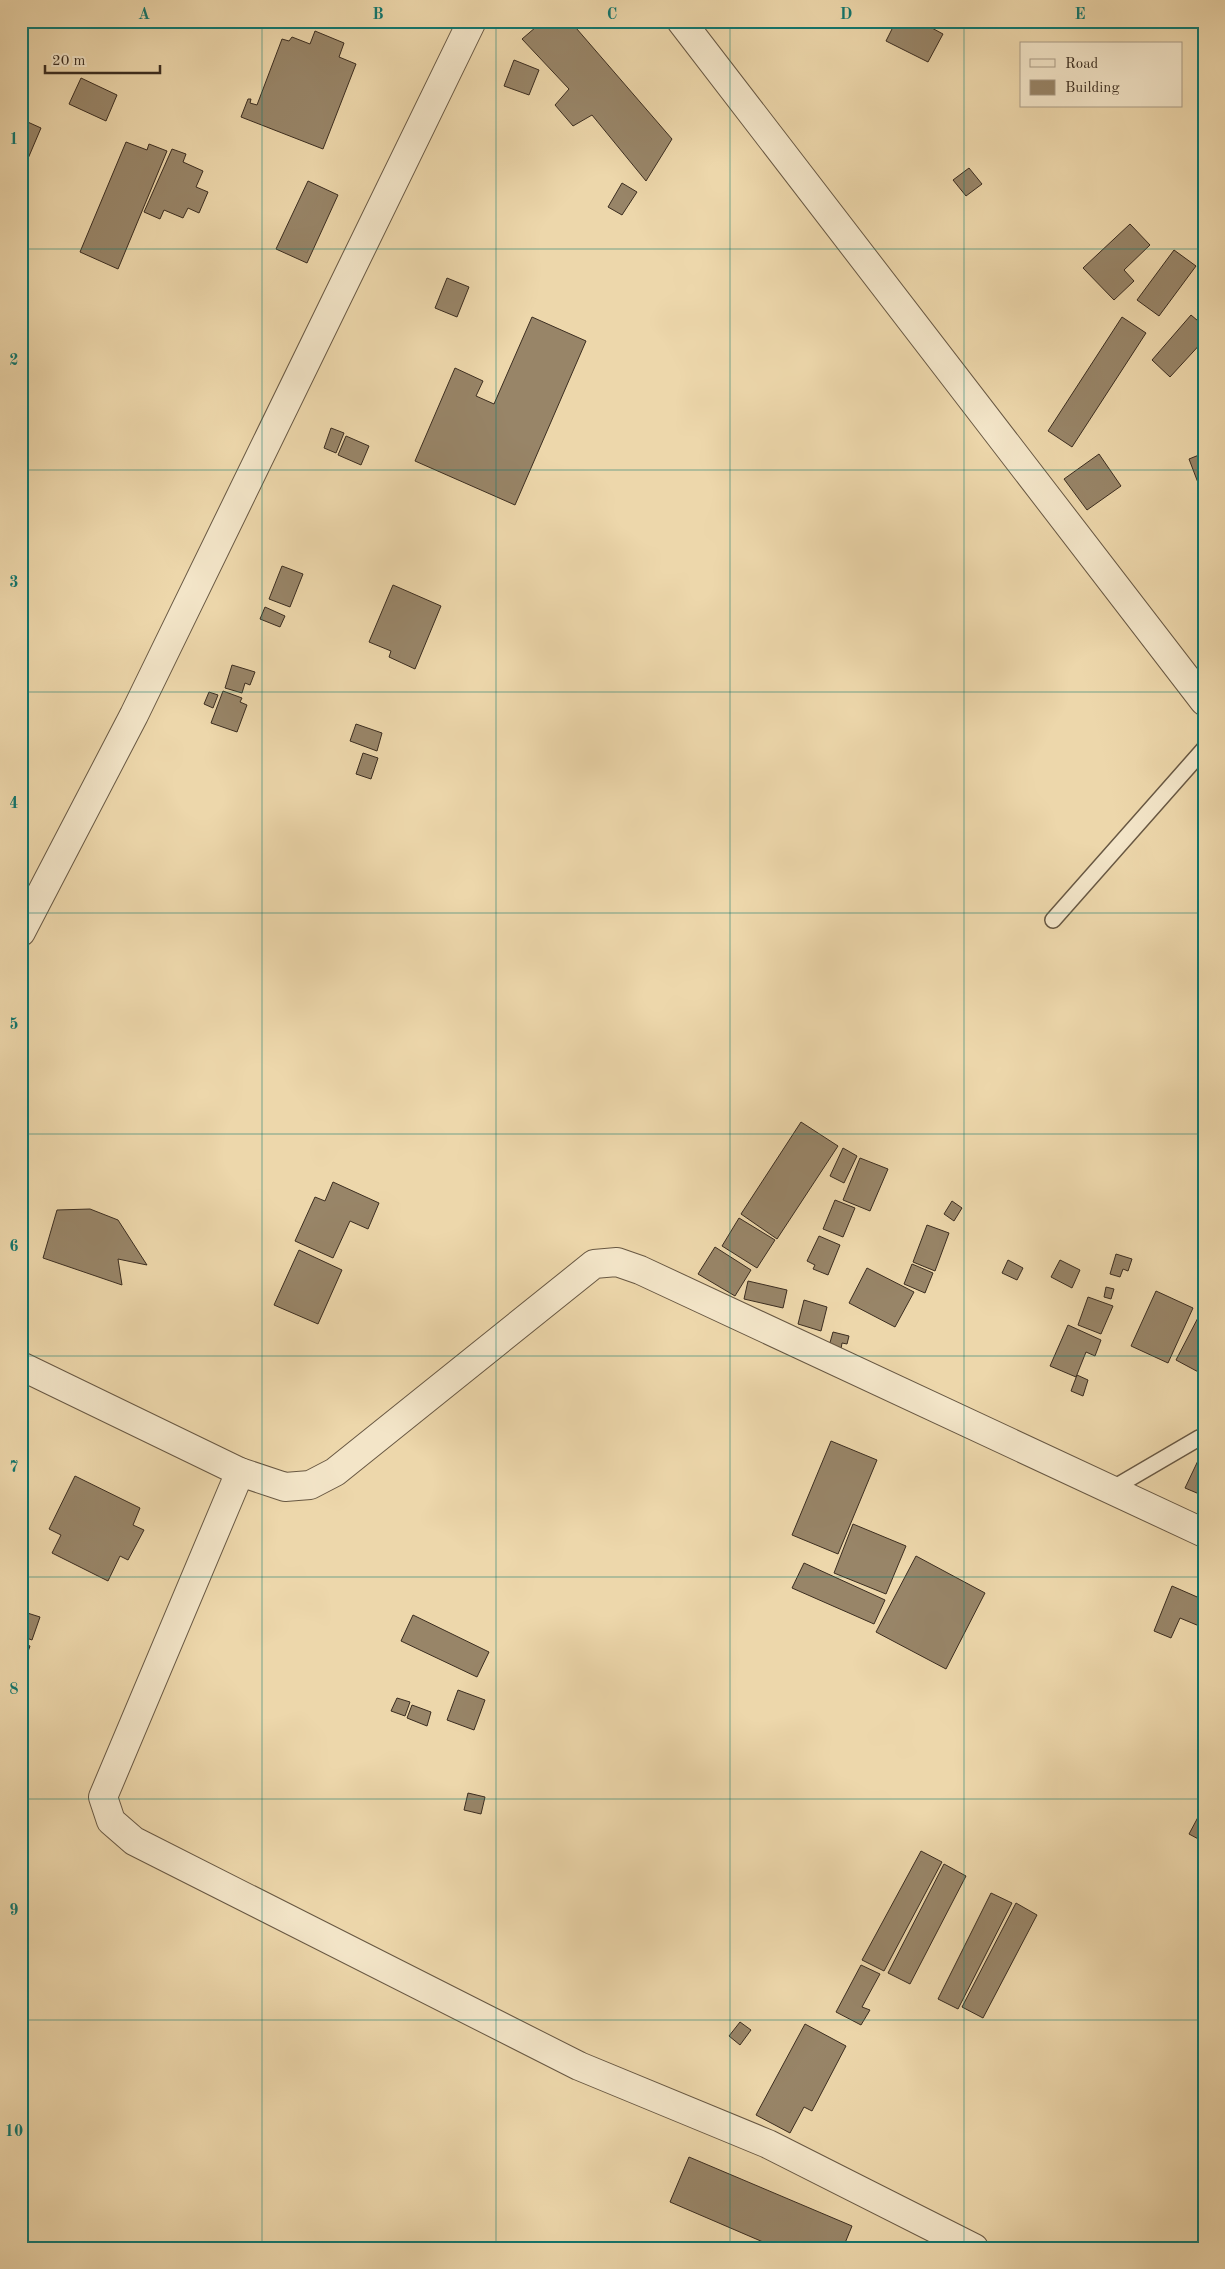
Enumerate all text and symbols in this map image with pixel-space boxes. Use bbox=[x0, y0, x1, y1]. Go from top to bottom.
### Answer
text: A bbox=[138, 7, 150, 23]
text: B bbox=[372, 7, 384, 23]
text: C bbox=[607, 7, 617, 23]
text: D bbox=[840, 7, 852, 23]
text: E bbox=[1074, 7, 1086, 23]
scale bar bbox=[45, 42, 160, 74]
legend bbox=[1020, 42, 1182, 108]
text: 20 m bbox=[52, 54, 86, 69]
text: Road bbox=[1065, 57, 1099, 72]
text: Building bbox=[1065, 81, 1120, 96]
text: 1 bbox=[9, 132, 19, 148]
text: 2 bbox=[9, 353, 19, 369]
text: 3 bbox=[9, 575, 19, 591]
text: 4 bbox=[9, 796, 19, 812]
text: 5 bbox=[9, 1017, 19, 1033]
text: 6 bbox=[9, 1239, 19, 1255]
text: 7 bbox=[9, 1460, 19, 1476]
text: 8 bbox=[9, 1682, 19, 1698]
text: 9 bbox=[9, 1903, 19, 1919]
text: 10 bbox=[5, 2124, 23, 2140]

